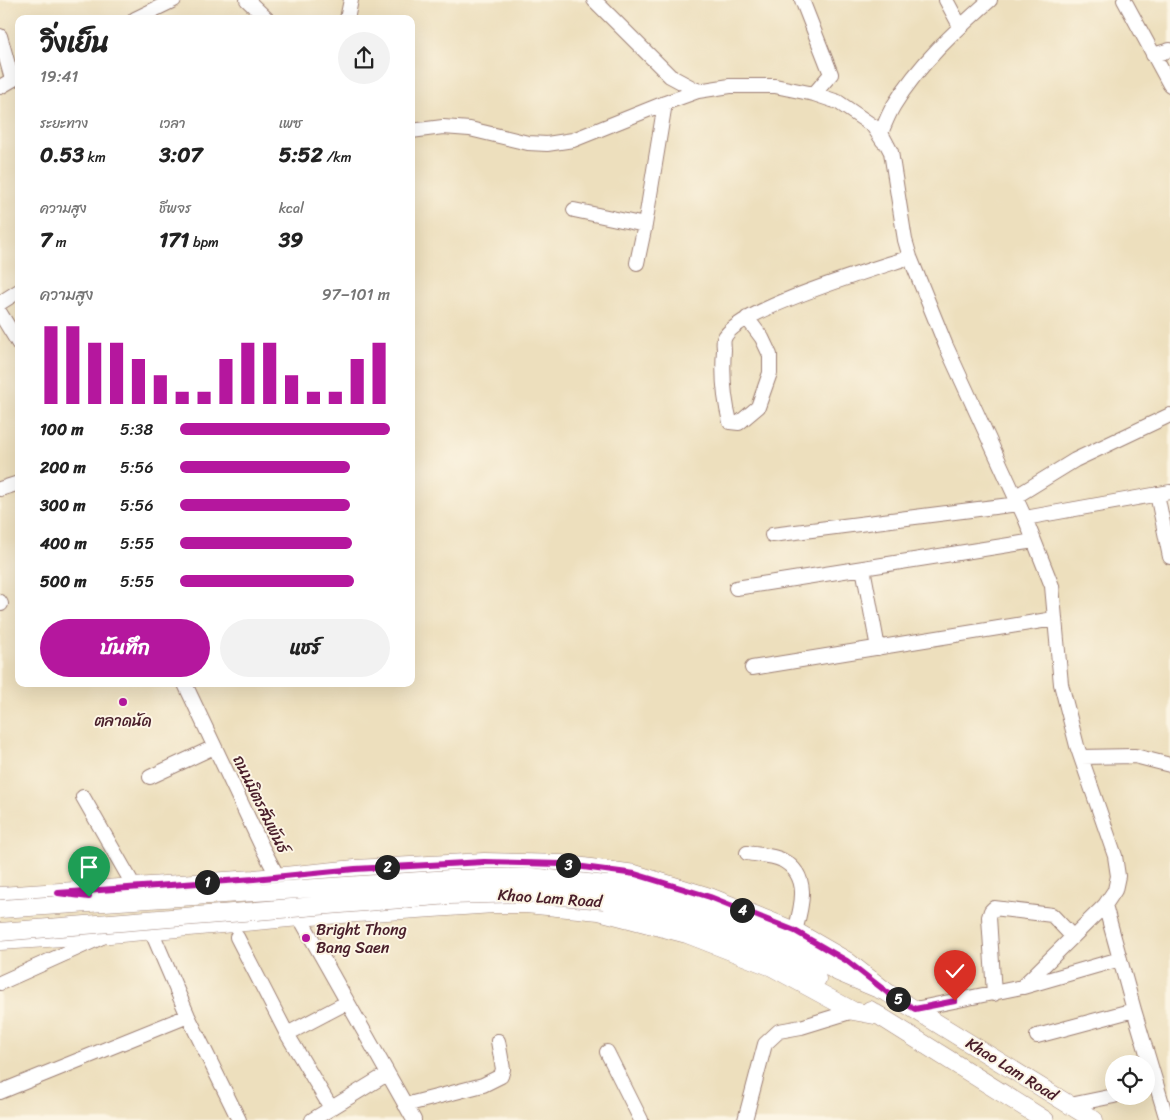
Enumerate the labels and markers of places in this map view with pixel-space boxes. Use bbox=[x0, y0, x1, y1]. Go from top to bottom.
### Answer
marker: ตลาดนัด bbox=[117, 696, 129, 708]
place label: ตลาดนัด bbox=[94, 706, 152, 735]
pin bbox=[68, 846, 110, 897]
pin: 3 bbox=[556, 852, 580, 878]
pin: 2 bbox=[374, 854, 400, 880]
pin: 1 bbox=[194, 870, 220, 894]
pin: 4 bbox=[730, 898, 754, 922]
place label: Bright Thong Bang Saen bbox=[316, 915, 407, 962]
marker: Bright Thong Bang Saen bbox=[300, 932, 312, 944]
pin bbox=[934, 950, 976, 1001]
pin: 5 bbox=[886, 986, 910, 1012]

